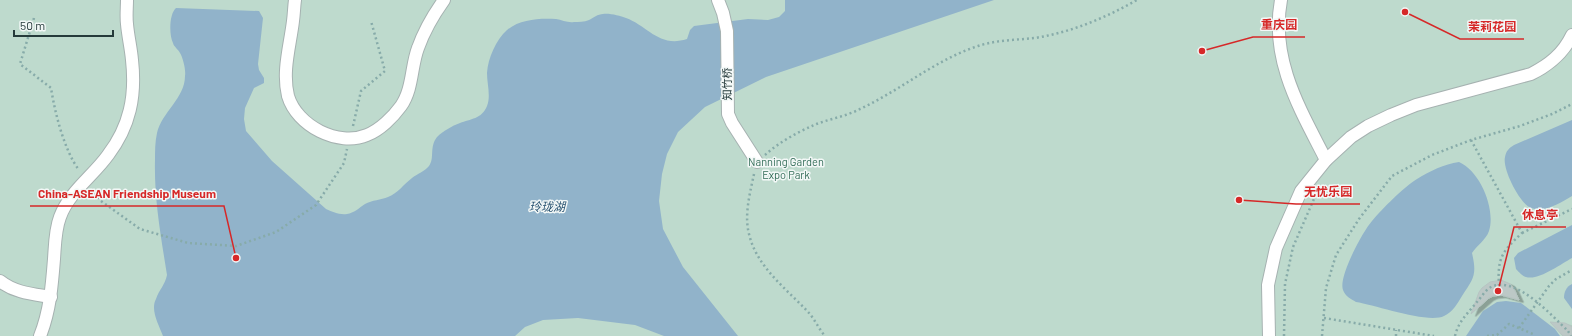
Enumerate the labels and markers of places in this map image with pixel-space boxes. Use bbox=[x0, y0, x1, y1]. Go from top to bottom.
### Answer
callout: 重庆园 bbox=[1253, 13, 1305, 37]
callout: 茉莉花园 bbox=[1460, 15, 1524, 39]
callout: 无忧乐园 bbox=[1296, 180, 1360, 204]
callout: China-ASEAN Friendship Museum bbox=[30, 182, 224, 206]
callout: 休息亭 bbox=[1514, 203, 1566, 227]

